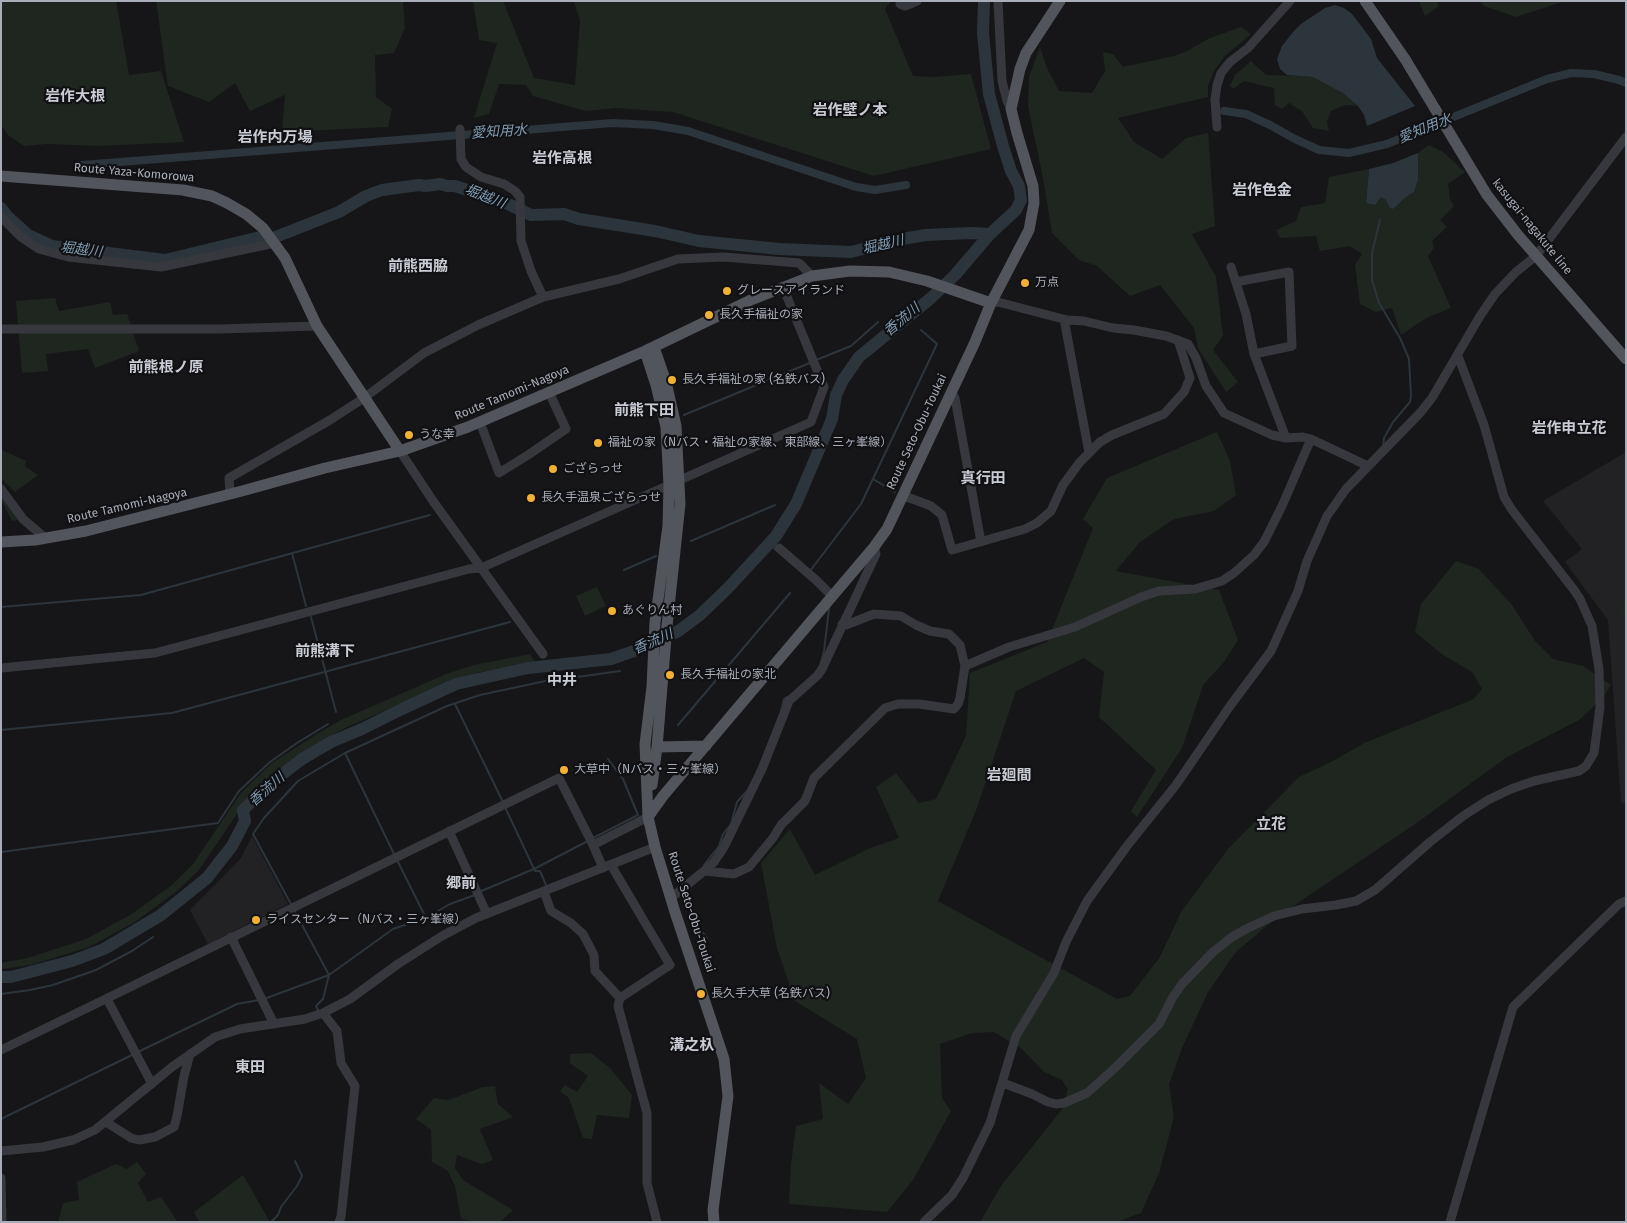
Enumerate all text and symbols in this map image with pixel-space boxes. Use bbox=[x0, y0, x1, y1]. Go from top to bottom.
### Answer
district label: 岩作大根 bbox=[45, 88, 105, 106]
district label: 岩作壁ノ本 bbox=[813, 102, 887, 120]
water label: 愛知用水 bbox=[1396, 111, 1454, 147]
water label: 愛知用水 bbox=[470, 122, 528, 142]
district label: 岩作内万場 bbox=[238, 129, 312, 147]
district label: 岩作高根 bbox=[532, 150, 592, 168]
street label: Route Yaza-Komorowa bbox=[73, 161, 195, 185]
street label: kasugai-nagakute line bbox=[1489, 176, 1575, 278]
water label: 堀越川 bbox=[462, 182, 508, 212]
district label: 岩作色金 bbox=[1232, 182, 1292, 200]
water label: 堀越川 bbox=[861, 232, 905, 258]
water label: 堀越川 bbox=[59, 239, 103, 261]
district label: 前熊西脇 bbox=[388, 258, 448, 276]
place label: 万点 bbox=[1035, 276, 1059, 290]
marker: 万点 bbox=[1019, 277, 1031, 289]
place label: グレースアイランド bbox=[737, 284, 845, 298]
marker: グレースアイランド bbox=[721, 285, 733, 297]
water label: 香流川 bbox=[881, 300, 923, 340]
place label: 長久手福祉の家 bbox=[719, 308, 803, 322]
marker: 長久手福祉の家 bbox=[703, 309, 715, 321]
district label: 前熊根ノ原 bbox=[129, 359, 203, 377]
street label: Route Tamomi-Nagoya bbox=[453, 362, 571, 424]
street label: Route Seto-Obu-Toukai bbox=[884, 372, 950, 492]
place label: 長久手福祉の家 (名鉄バス) bbox=[682, 373, 825, 387]
marker: 長久手福祉の家 (名鉄バス) bbox=[666, 374, 678, 386]
district label: 前熊下田 bbox=[614, 402, 674, 420]
district label: 岩作申立花 bbox=[1532, 420, 1606, 438]
place label: うな幸 bbox=[419, 428, 455, 442]
marker: うな幸 bbox=[403, 429, 415, 441]
place label: 福祉の家（Nバス・福祉の家線、東部線、三ヶ峯線） bbox=[608, 436, 892, 450]
marker: 福祉の家（Nバス・福祉の家線、東部線、三ヶ峯線） bbox=[592, 437, 604, 449]
place label: ござらっせ bbox=[563, 462, 623, 476]
marker: ござらっせ bbox=[547, 463, 559, 475]
district label: 真行田 bbox=[961, 470, 1005, 488]
street label: Route Tamomi-Nagoya bbox=[66, 485, 188, 527]
place label: 長久手温泉ござらっせ bbox=[541, 491, 661, 505]
marker: 長久手温泉ござらっせ bbox=[525, 492, 537, 504]
place label: あぐりん村 bbox=[622, 604, 682, 618]
marker: あぐりん村 bbox=[606, 605, 618, 617]
water label: 香流川 bbox=[630, 626, 676, 658]
district label: 前熊溝下 bbox=[295, 643, 355, 661]
place label: 長久手福祉の家北 bbox=[680, 668, 776, 682]
marker: 長久手福祉の家北 bbox=[664, 669, 676, 681]
district label: 中井 bbox=[547, 672, 577, 690]
place label: 大草中（Nバス・三ヶ峯線） bbox=[574, 763, 726, 777]
marker: 大草中（Nバス・三ヶ峯線） bbox=[558, 764, 570, 776]
district label: 岩廻間 bbox=[987, 767, 1031, 785]
water label: 香流川 bbox=[246, 770, 288, 810]
district label: 立花 bbox=[1256, 816, 1286, 834]
street label: Route Seto-Obu-Toukai bbox=[665, 850, 717, 974]
district label: 郷前 bbox=[446, 875, 476, 893]
place label: ライスセンター（Nバス・三ヶ峯線） bbox=[266, 913, 466, 927]
marker: ライスセンター（Nバス・三ヶ峯線） bbox=[250, 914, 262, 926]
place label: 長久手大草 (名鉄バス) bbox=[711, 987, 830, 1001]
marker: 長久手大草 (名鉄バス) bbox=[695, 988, 707, 1000]
district label: 溝之杁 bbox=[670, 1037, 714, 1055]
district label: 東田 bbox=[235, 1059, 265, 1077]

